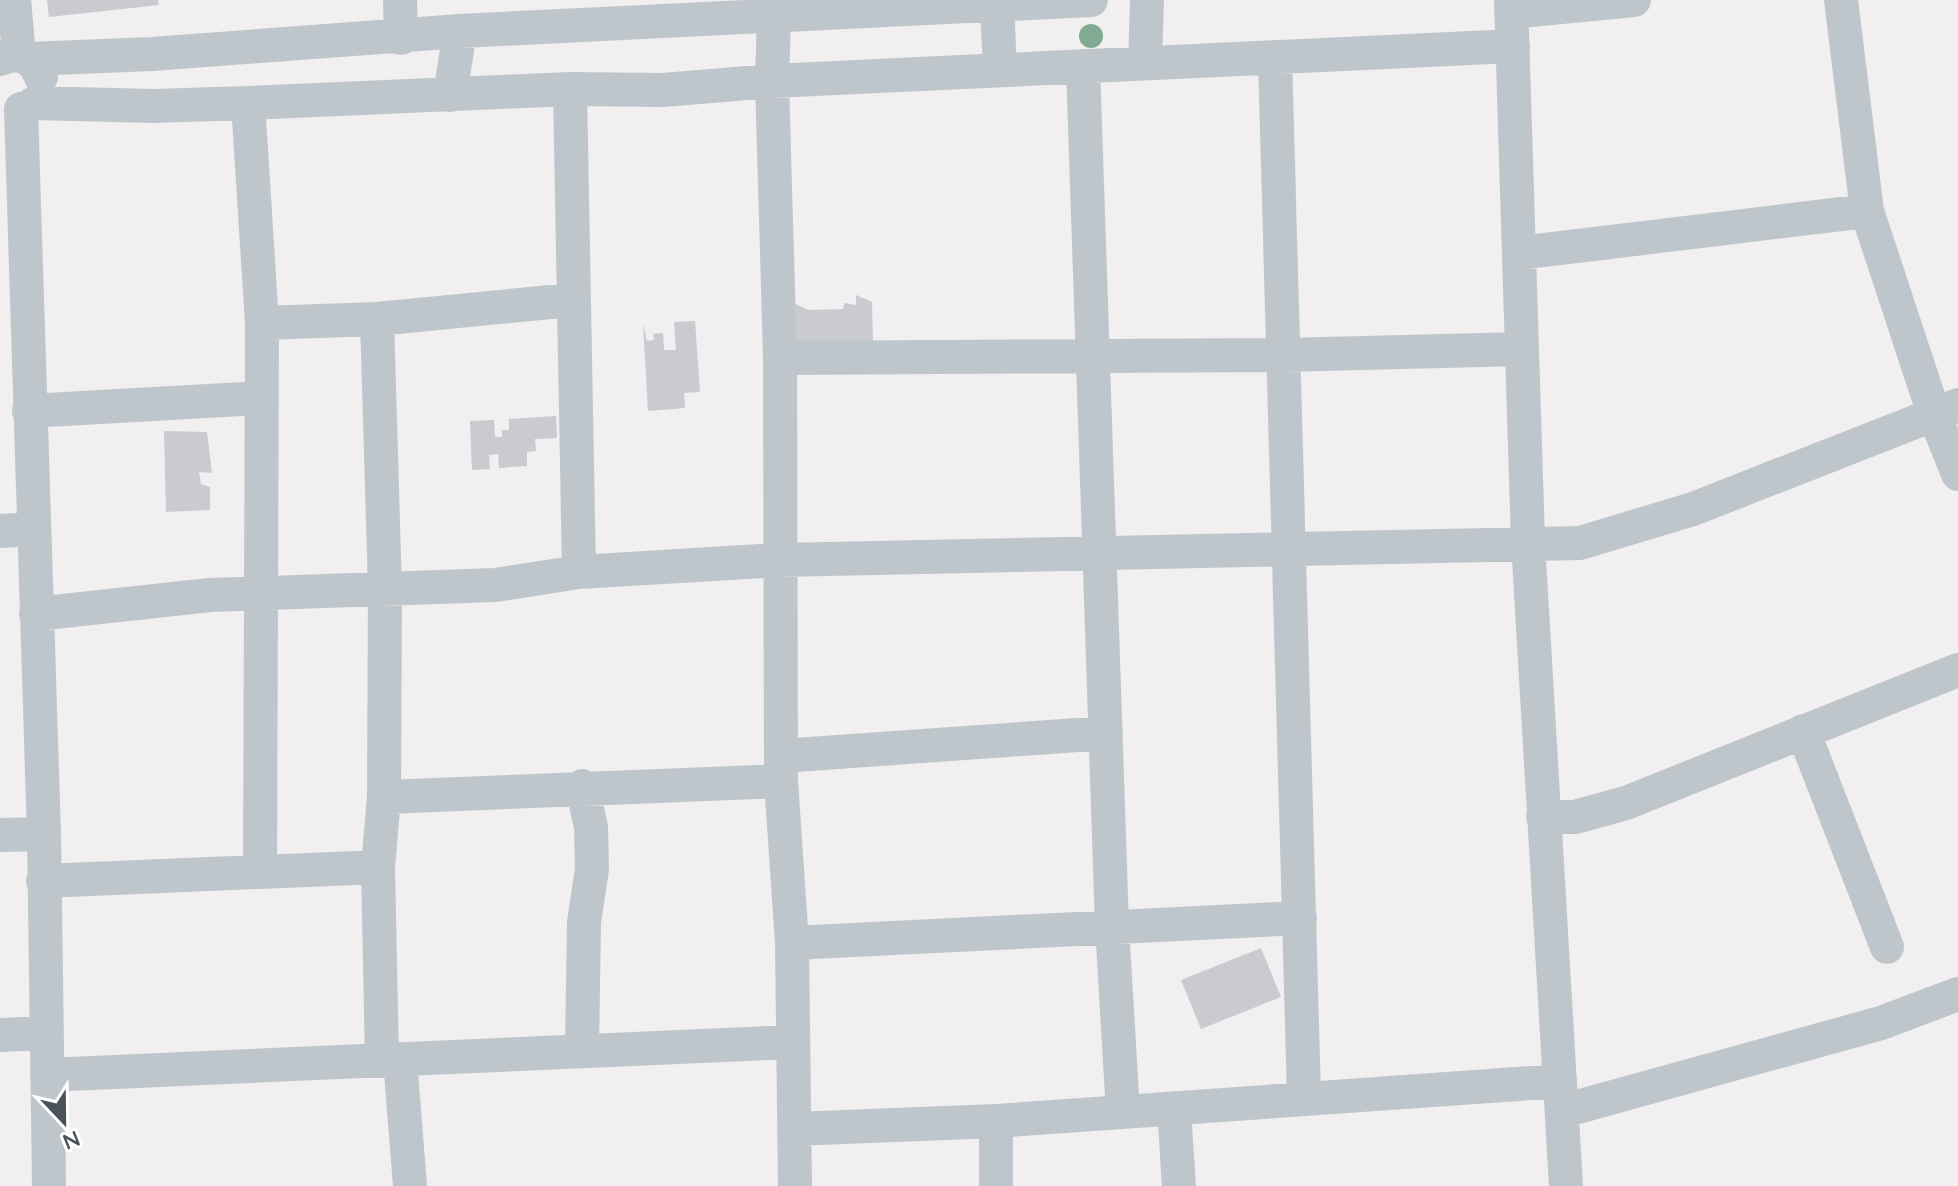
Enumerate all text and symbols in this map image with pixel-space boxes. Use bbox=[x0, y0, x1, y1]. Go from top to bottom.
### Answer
north arrow bbox=[24, 1082, 104, 1162]
text: N bbox=[59, 1125, 84, 1157]

